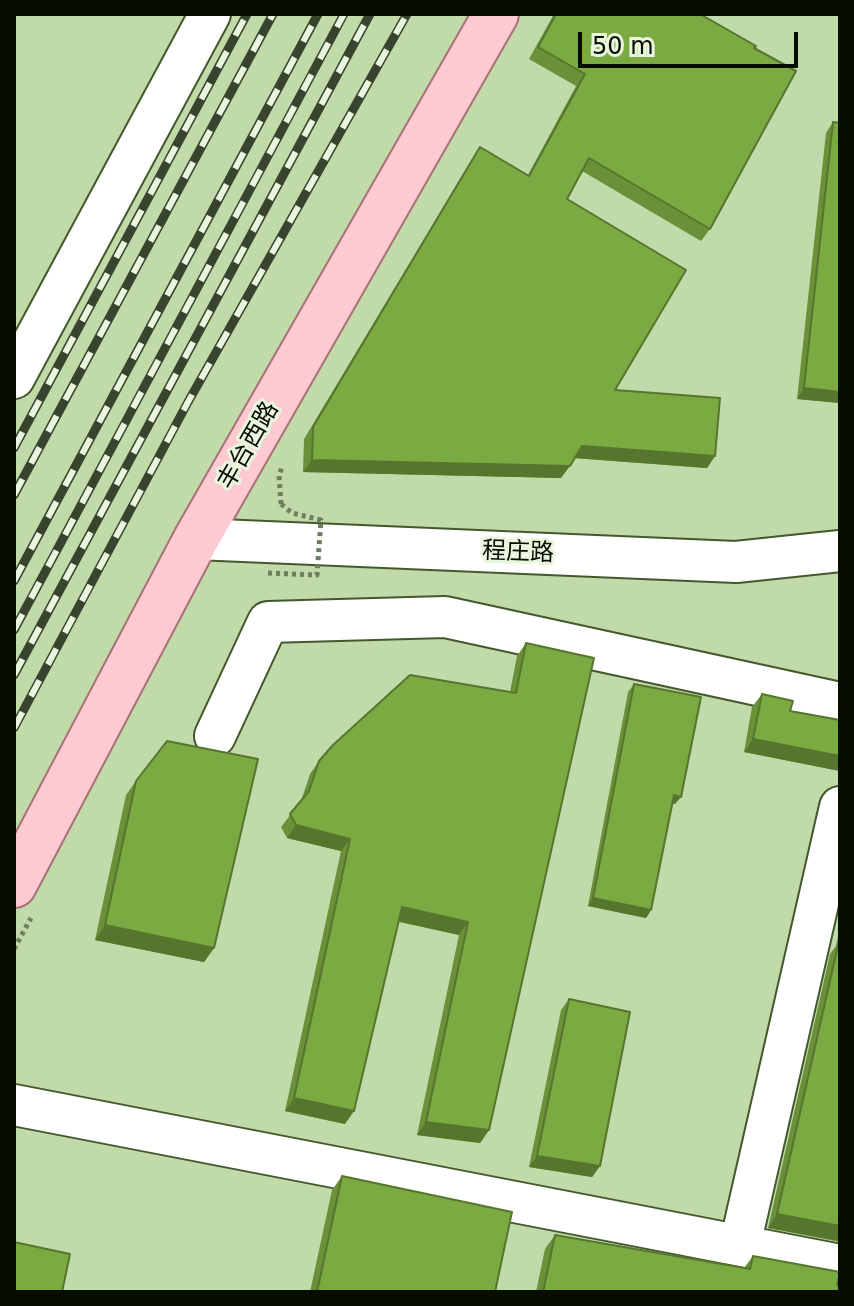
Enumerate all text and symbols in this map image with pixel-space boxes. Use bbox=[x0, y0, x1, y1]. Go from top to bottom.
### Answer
scale bar bbox=[582, 16, 802, 66]
text: 50 m bbox=[592, 32, 654, 60]
street label: 丰台西路 bbox=[213, 397, 285, 495]
street label: 程庄路 bbox=[482, 537, 554, 569]

